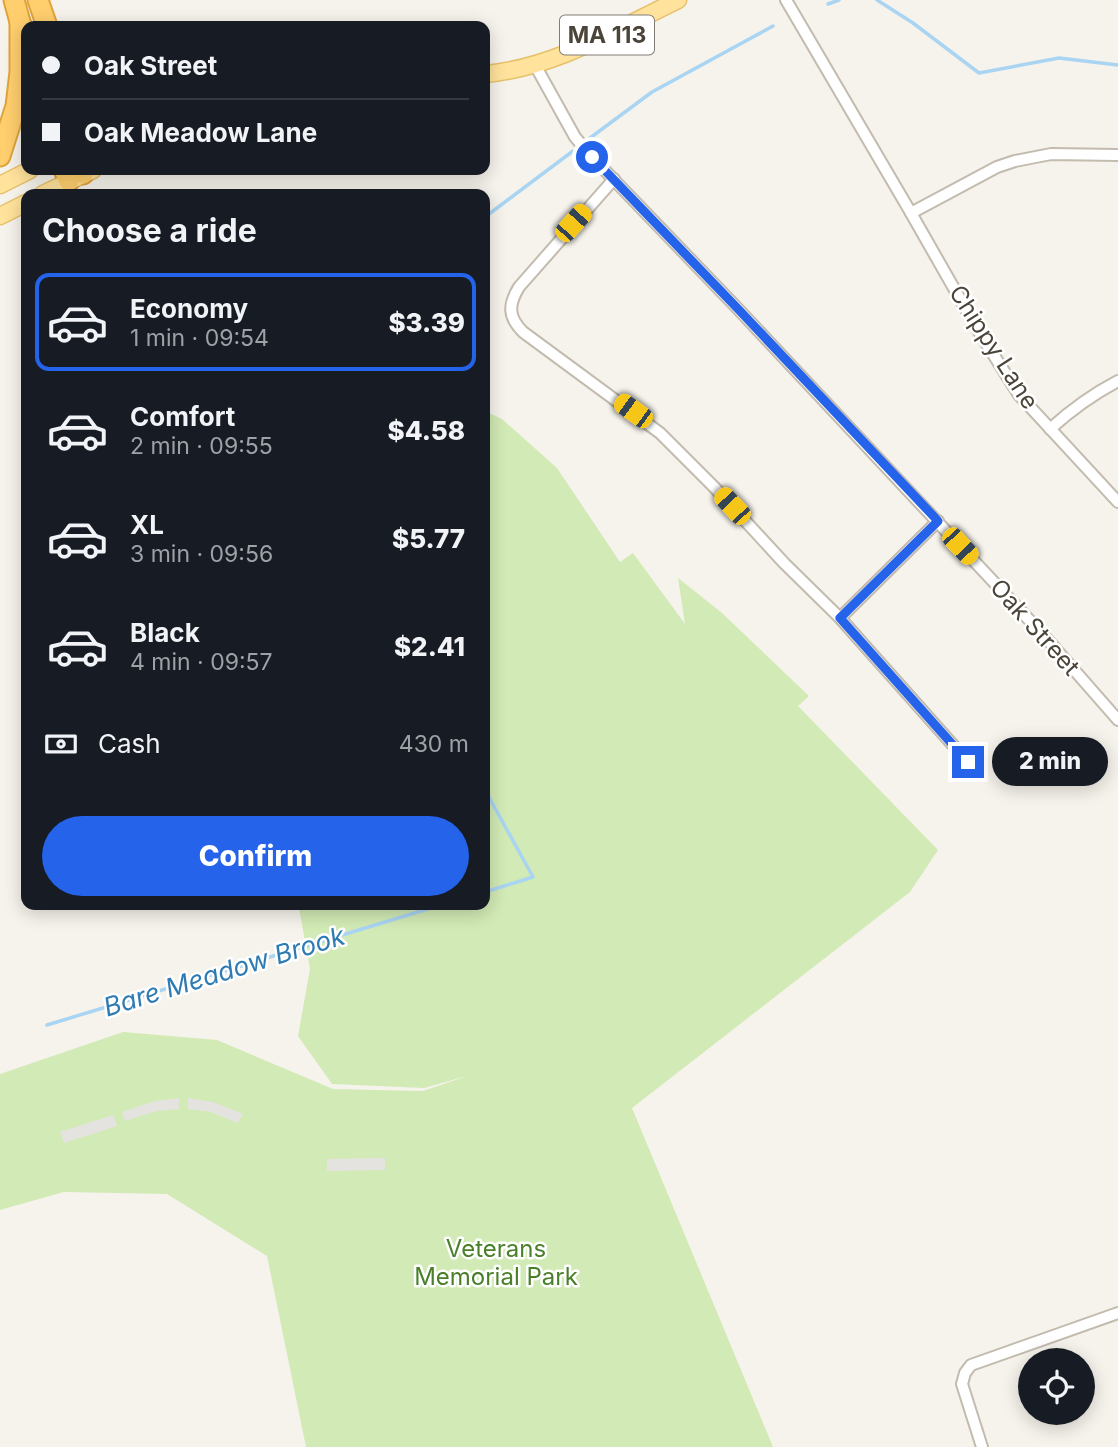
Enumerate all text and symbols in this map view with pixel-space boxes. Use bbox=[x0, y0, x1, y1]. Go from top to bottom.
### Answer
road number: MA 113 bbox=[560, 16, 654, 54]
text: Oak Street bbox=[84, 50, 217, 81]
text: Oak Meadow Lane bbox=[84, 117, 317, 148]
route start bbox=[576, 141, 608, 173]
car bbox=[552, 200, 595, 246]
text: Choose a ride bbox=[42, 211, 257, 250]
street label: Chippy Lane bbox=[943, 280, 1045, 414]
icon: car bbox=[46, 291, 109, 354]
text: Economy bbox=[130, 293, 248, 324]
text: $3.39 bbox=[388, 307, 465, 338]
text: 1 min · 09:54 bbox=[130, 324, 269, 352]
car bbox=[610, 390, 657, 432]
icon: car bbox=[46, 399, 109, 462]
text: Comfort bbox=[130, 401, 235, 432]
text: $4.58 bbox=[388, 415, 465, 446]
text: 2 min · 09:55 bbox=[130, 432, 273, 460]
car bbox=[710, 483, 755, 529]
icon: car bbox=[46, 507, 109, 570]
text: XL bbox=[130, 509, 164, 540]
text: $5.77 bbox=[392, 523, 465, 554]
car bbox=[938, 523, 983, 569]
text: 3 min · 09:56 bbox=[130, 540, 273, 568]
street label: Oak Street bbox=[984, 573, 1086, 681]
icon: car bbox=[46, 615, 109, 678]
text: Black bbox=[130, 617, 200, 648]
text: $2.41 bbox=[394, 631, 465, 662]
text: 4 min · 09:57 bbox=[130, 648, 273, 676]
icon: cash bbox=[42, 725, 80, 763]
text: Cash bbox=[98, 728, 161, 759]
text: 430 m bbox=[399, 730, 469, 758]
callout: 2 min bbox=[992, 738, 1108, 786]
route end bbox=[952, 746, 984, 778]
text: 2 min bbox=[1019, 747, 1081, 775]
button: Confirm bbox=[42, 816, 469, 896]
water label: Bare Meadow Brook bbox=[100, 919, 349, 1022]
park label: Veterans Memorial Park bbox=[414, 1234, 578, 1291]
map controls bbox=[1018, 1348, 1095, 1425]
button: locate bbox=[1018, 1348, 1095, 1425]

